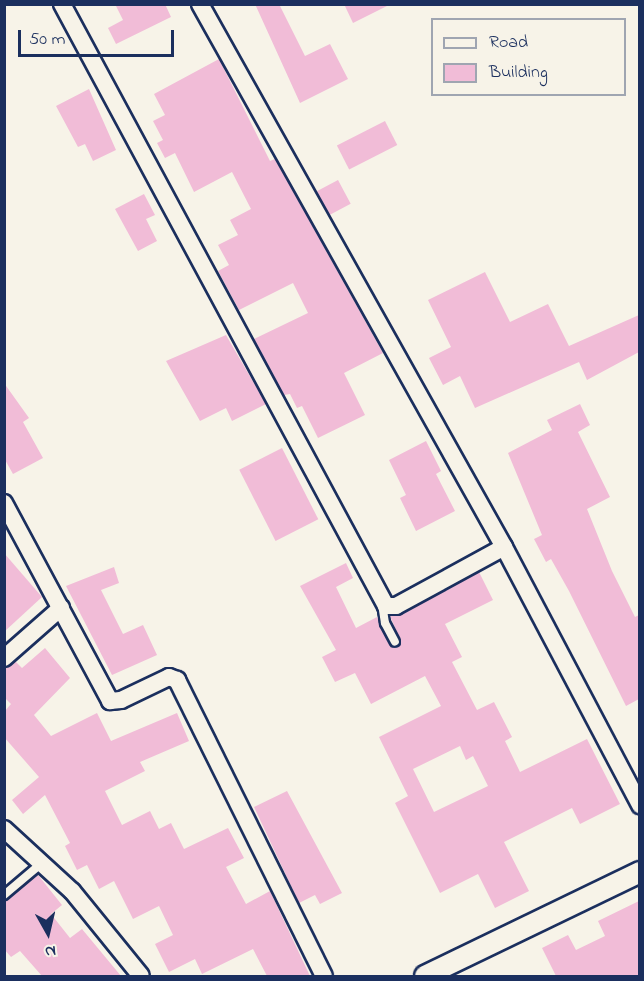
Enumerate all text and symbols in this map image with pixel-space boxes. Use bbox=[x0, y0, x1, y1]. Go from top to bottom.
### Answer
scale bar bbox=[21, 18, 177, 56]
legend bbox=[431, 18, 626, 96]
text: 50 m bbox=[29, 27, 66, 53]
text: Road bbox=[489, 30, 528, 56]
text: Building bbox=[489, 60, 548, 86]
north arrow bbox=[18, 903, 78, 963]
text: N bbox=[43, 938, 58, 963]

